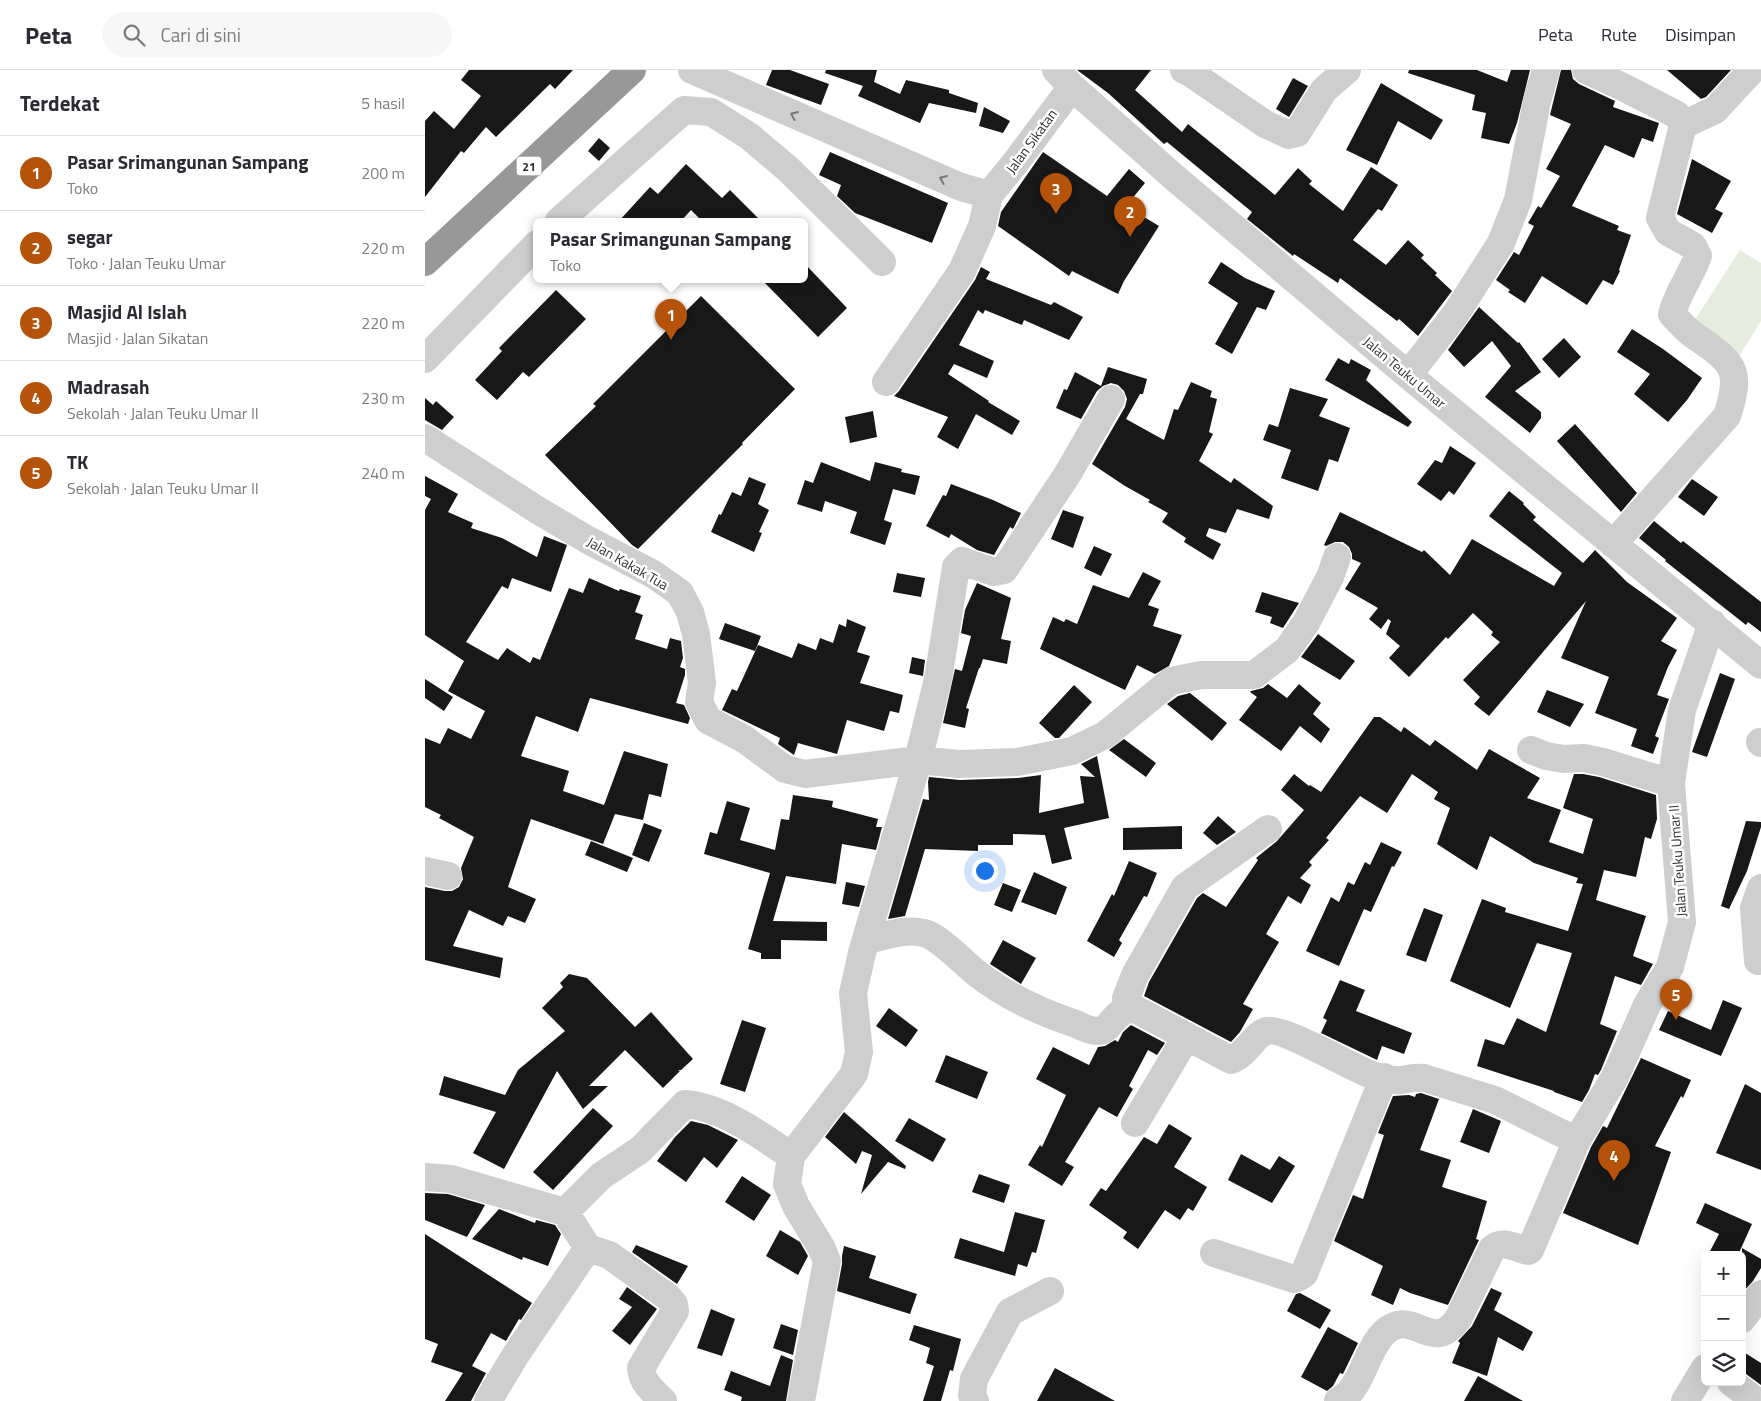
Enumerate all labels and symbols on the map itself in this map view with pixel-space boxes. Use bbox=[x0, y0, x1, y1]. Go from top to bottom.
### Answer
street label: Jalan Sikatan bbox=[1000, 104, 1062, 178]
one-way arrow bbox=[790, 110, 799, 121]
road number: 21 bbox=[517, 156, 541, 175]
pin: 3 bbox=[1040, 173, 1072, 214]
one-way arrow bbox=[939, 175, 948, 186]
pin: 2 bbox=[1114, 196, 1146, 237]
pin: 1 bbox=[655, 299, 687, 340]
street label: Jalan Teuku Umar bbox=[1359, 331, 1451, 413]
street label: Jalan Kakak Tua bbox=[583, 531, 673, 595]
street label: Jalan Teuku Umar II bbox=[1663, 804, 1691, 918]
your location bbox=[972, 858, 998, 884]
pin: 5 bbox=[1660, 979, 1692, 1020]
pin: 4 bbox=[1598, 1140, 1630, 1181]

